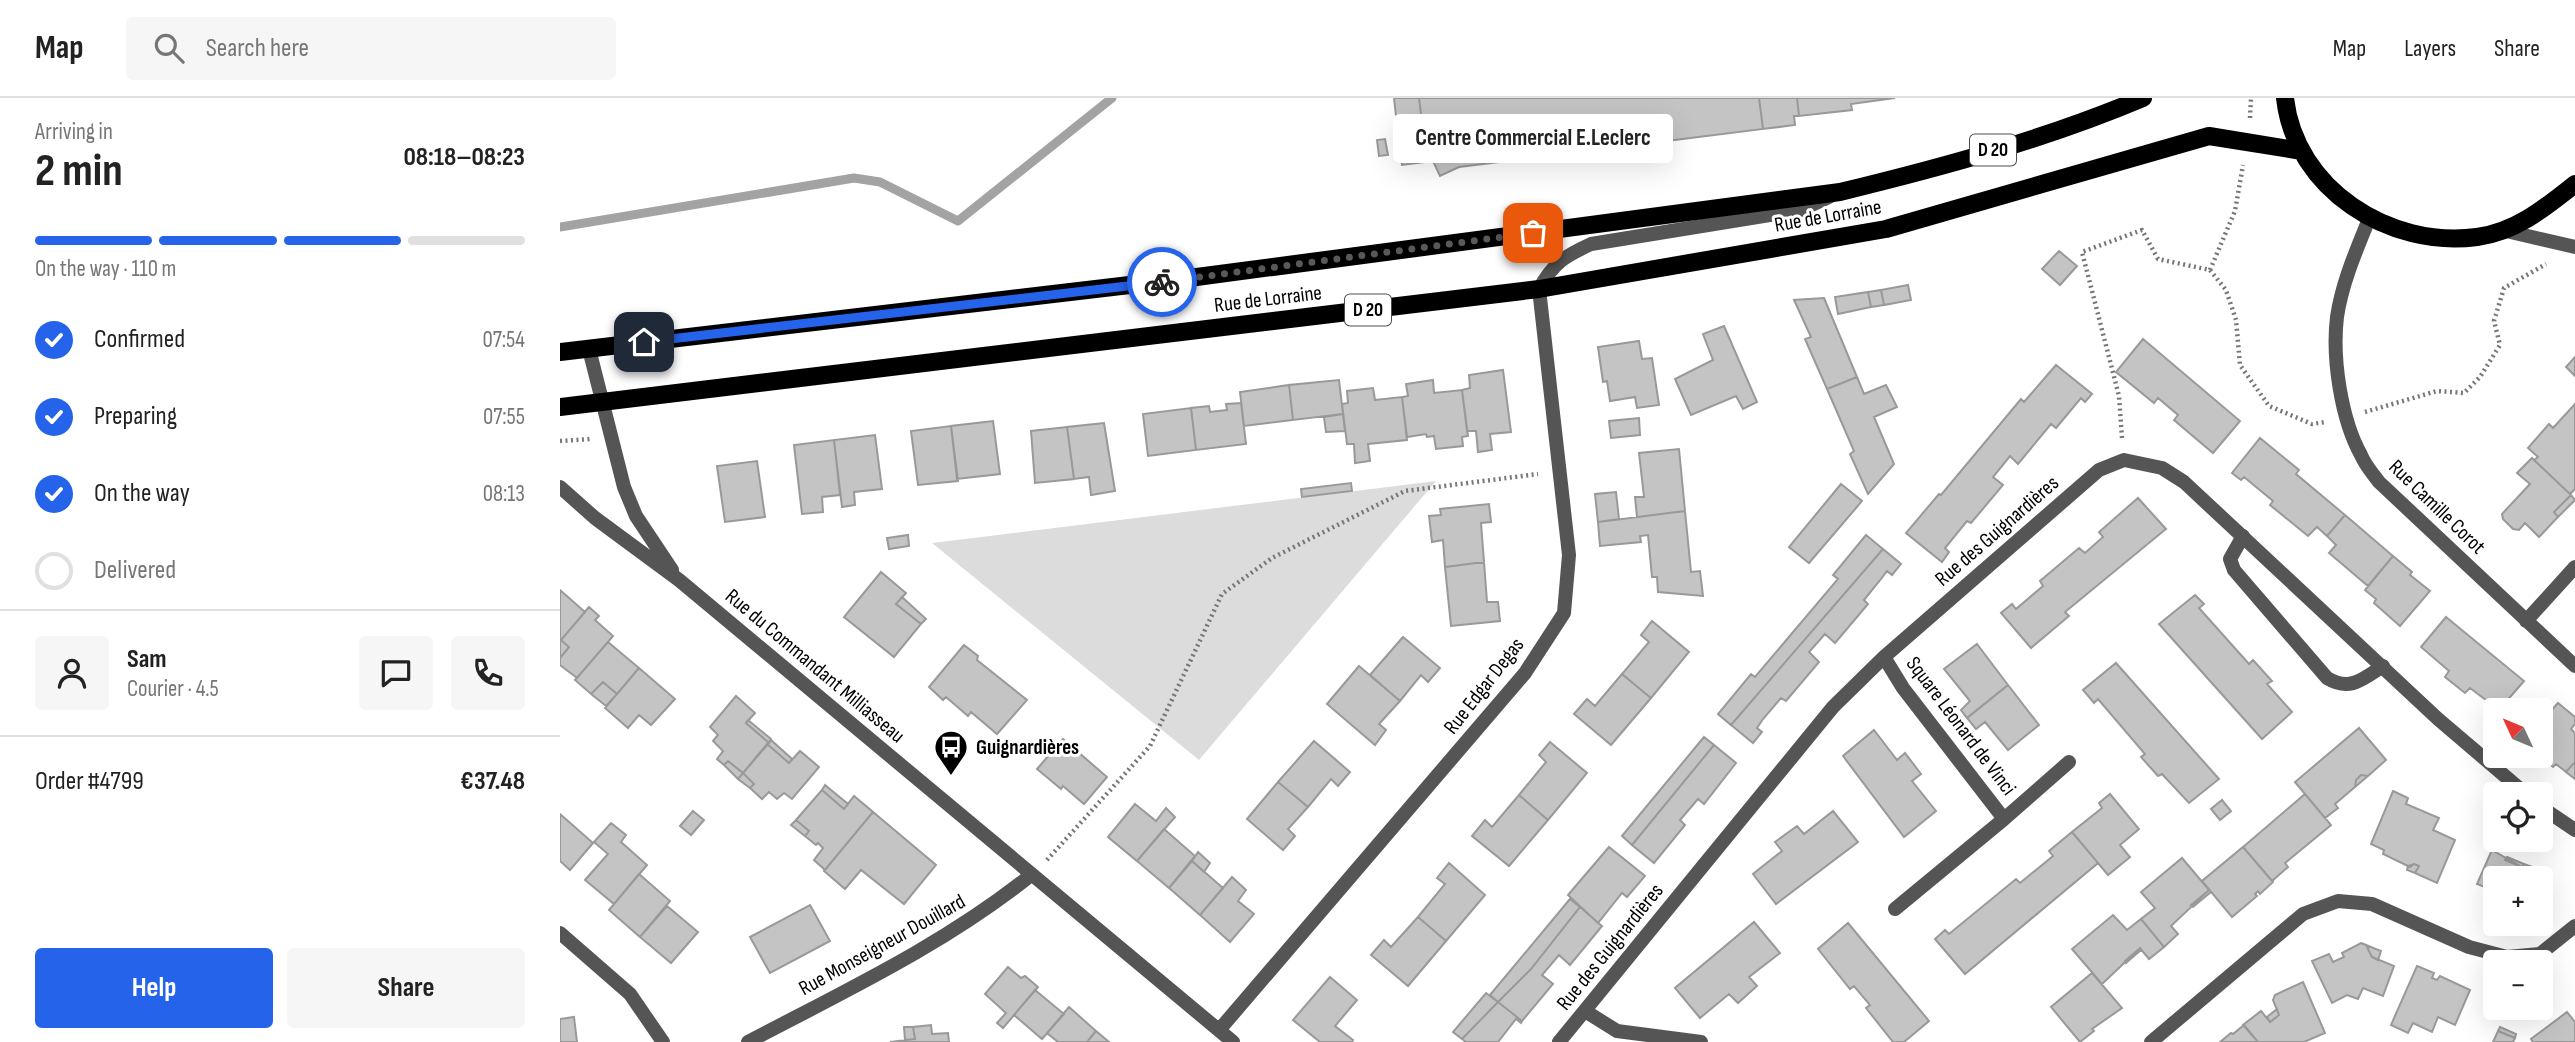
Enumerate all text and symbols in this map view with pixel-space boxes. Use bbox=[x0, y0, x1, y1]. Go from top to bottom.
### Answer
search box bbox=[126, 17, 616, 80]
text: Map bbox=[35, 28, 84, 68]
icon: search bbox=[150, 29, 188, 67]
text: Search here bbox=[206, 33, 309, 64]
text: Map bbox=[2333, 34, 2366, 63]
text: Layers bbox=[2404, 34, 2456, 63]
text: Share bbox=[2494, 34, 2540, 63]
callout: Centre Commercial E.Leclerc bbox=[1393, 114, 1673, 163]
text: Arriving in bbox=[35, 118, 113, 146]
text: Centre Commercial E.Leclerc bbox=[1415, 124, 1651, 152]
road number: D 20 bbox=[1970, 134, 2016, 166]
text: 08:18–08:23 bbox=[403, 142, 525, 173]
text: 2 min bbox=[35, 144, 123, 199]
street label: Rue de Lorraine bbox=[1773, 194, 1883, 238]
pin bbox=[1503, 203, 1563, 263]
icon: bag bbox=[1514, 214, 1552, 252]
courier bbox=[1127, 247, 1197, 317]
text: On the way · 110 m bbox=[35, 255, 176, 283]
icon: bike bbox=[1143, 263, 1181, 301]
street label: Rue de Lorraine bbox=[1213, 280, 1323, 318]
road number: D 20 bbox=[1345, 294, 1391, 326]
pin bbox=[614, 312, 674, 372]
icon: check bbox=[35, 321, 73, 359]
icon: home bbox=[625, 323, 663, 361]
text: Confirmed bbox=[94, 324, 185, 355]
text: 07:54 bbox=[482, 326, 525, 354]
icon: check bbox=[35, 398, 73, 436]
text: Preparing bbox=[94, 401, 177, 432]
text: 07:55 bbox=[483, 403, 525, 431]
street label: Rue Camille Corot bbox=[2383, 455, 2491, 559]
street label: Rue des Guignardières bbox=[1930, 471, 2064, 591]
icon: check bbox=[35, 475, 73, 513]
text: On the way bbox=[94, 478, 190, 509]
text: 08:13 bbox=[483, 480, 525, 508]
text: Delivered bbox=[94, 555, 176, 586]
street label: Rue du Commandant Milliasseau bbox=[720, 584, 910, 748]
street label: Rue Edgar Degas bbox=[1439, 633, 1529, 739]
button: person bbox=[35, 636, 109, 710]
button: chat bbox=[359, 636, 433, 710]
button: phone bbox=[451, 636, 525, 710]
text: Sam bbox=[127, 644, 167, 675]
street label: Square Léonard de Vinci bbox=[1901, 652, 2021, 800]
text: Courier · 4.5 bbox=[127, 675, 219, 703]
north arrow bbox=[2483, 698, 2553, 768]
map controls bbox=[2483, 698, 2553, 1020]
bus stop icon: Guignardières bbox=[932, 728, 970, 777]
place label: Guignardières bbox=[976, 735, 1079, 760]
text: Order #4799 bbox=[35, 766, 144, 797]
text: €37.48 bbox=[460, 766, 525, 797]
button: locate bbox=[2483, 782, 2553, 852]
button: + bbox=[2483, 866, 2553, 936]
street label: Rue des Guignardières bbox=[1551, 879, 1669, 1015]
street label: Rue Monseigneur Douillard bbox=[794, 889, 970, 1001]
button: Help bbox=[35, 948, 273, 1028]
button: Share bbox=[287, 948, 525, 1028]
button: − bbox=[2483, 950, 2553, 1020]

